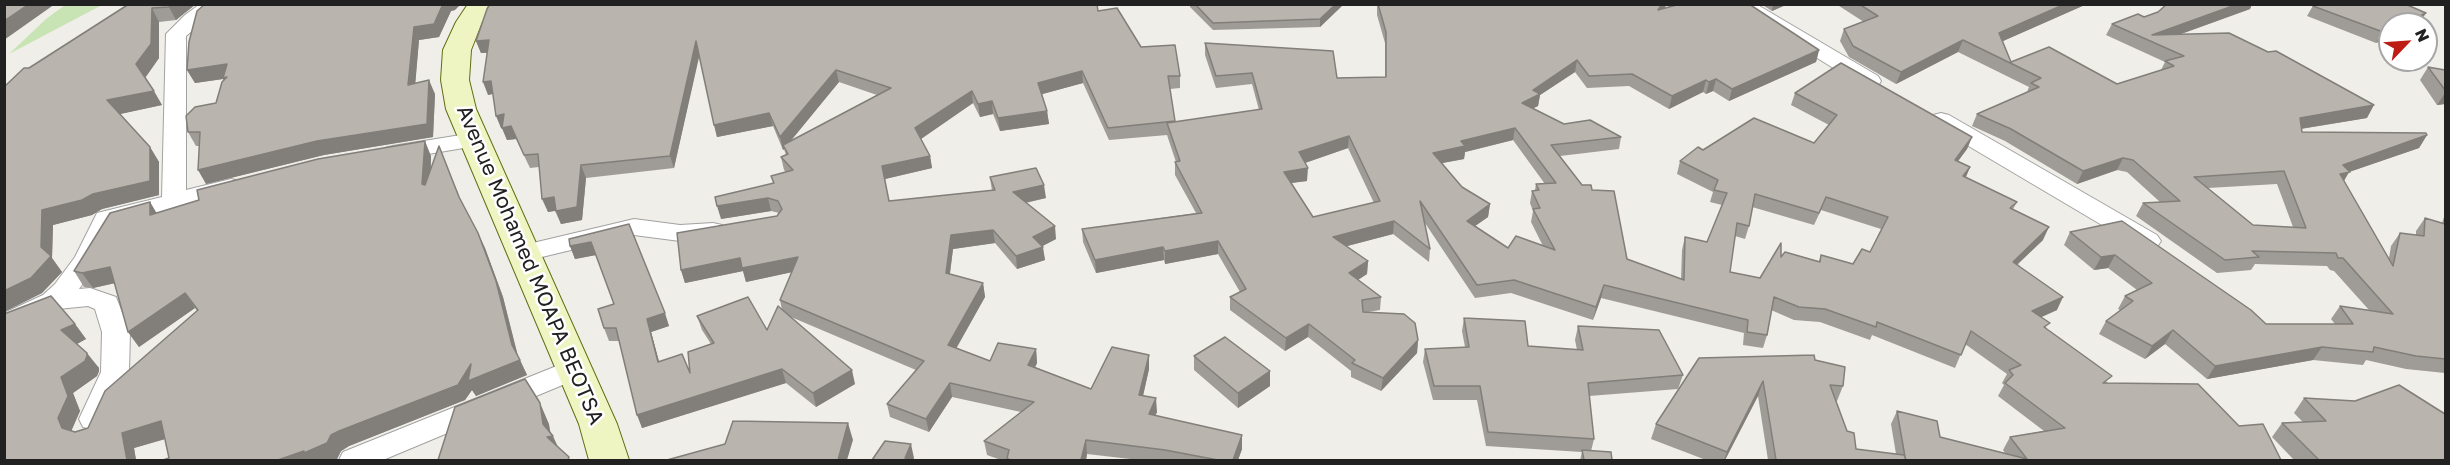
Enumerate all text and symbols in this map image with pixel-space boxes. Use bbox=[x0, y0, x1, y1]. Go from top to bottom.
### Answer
north arrow bbox=[2378, 12, 2438, 72]
text: N bbox=[2411, 25, 2434, 45]
street label: Avenue Mohamed MOAPA BEOTSA bbox=[451, 102, 609, 428]

